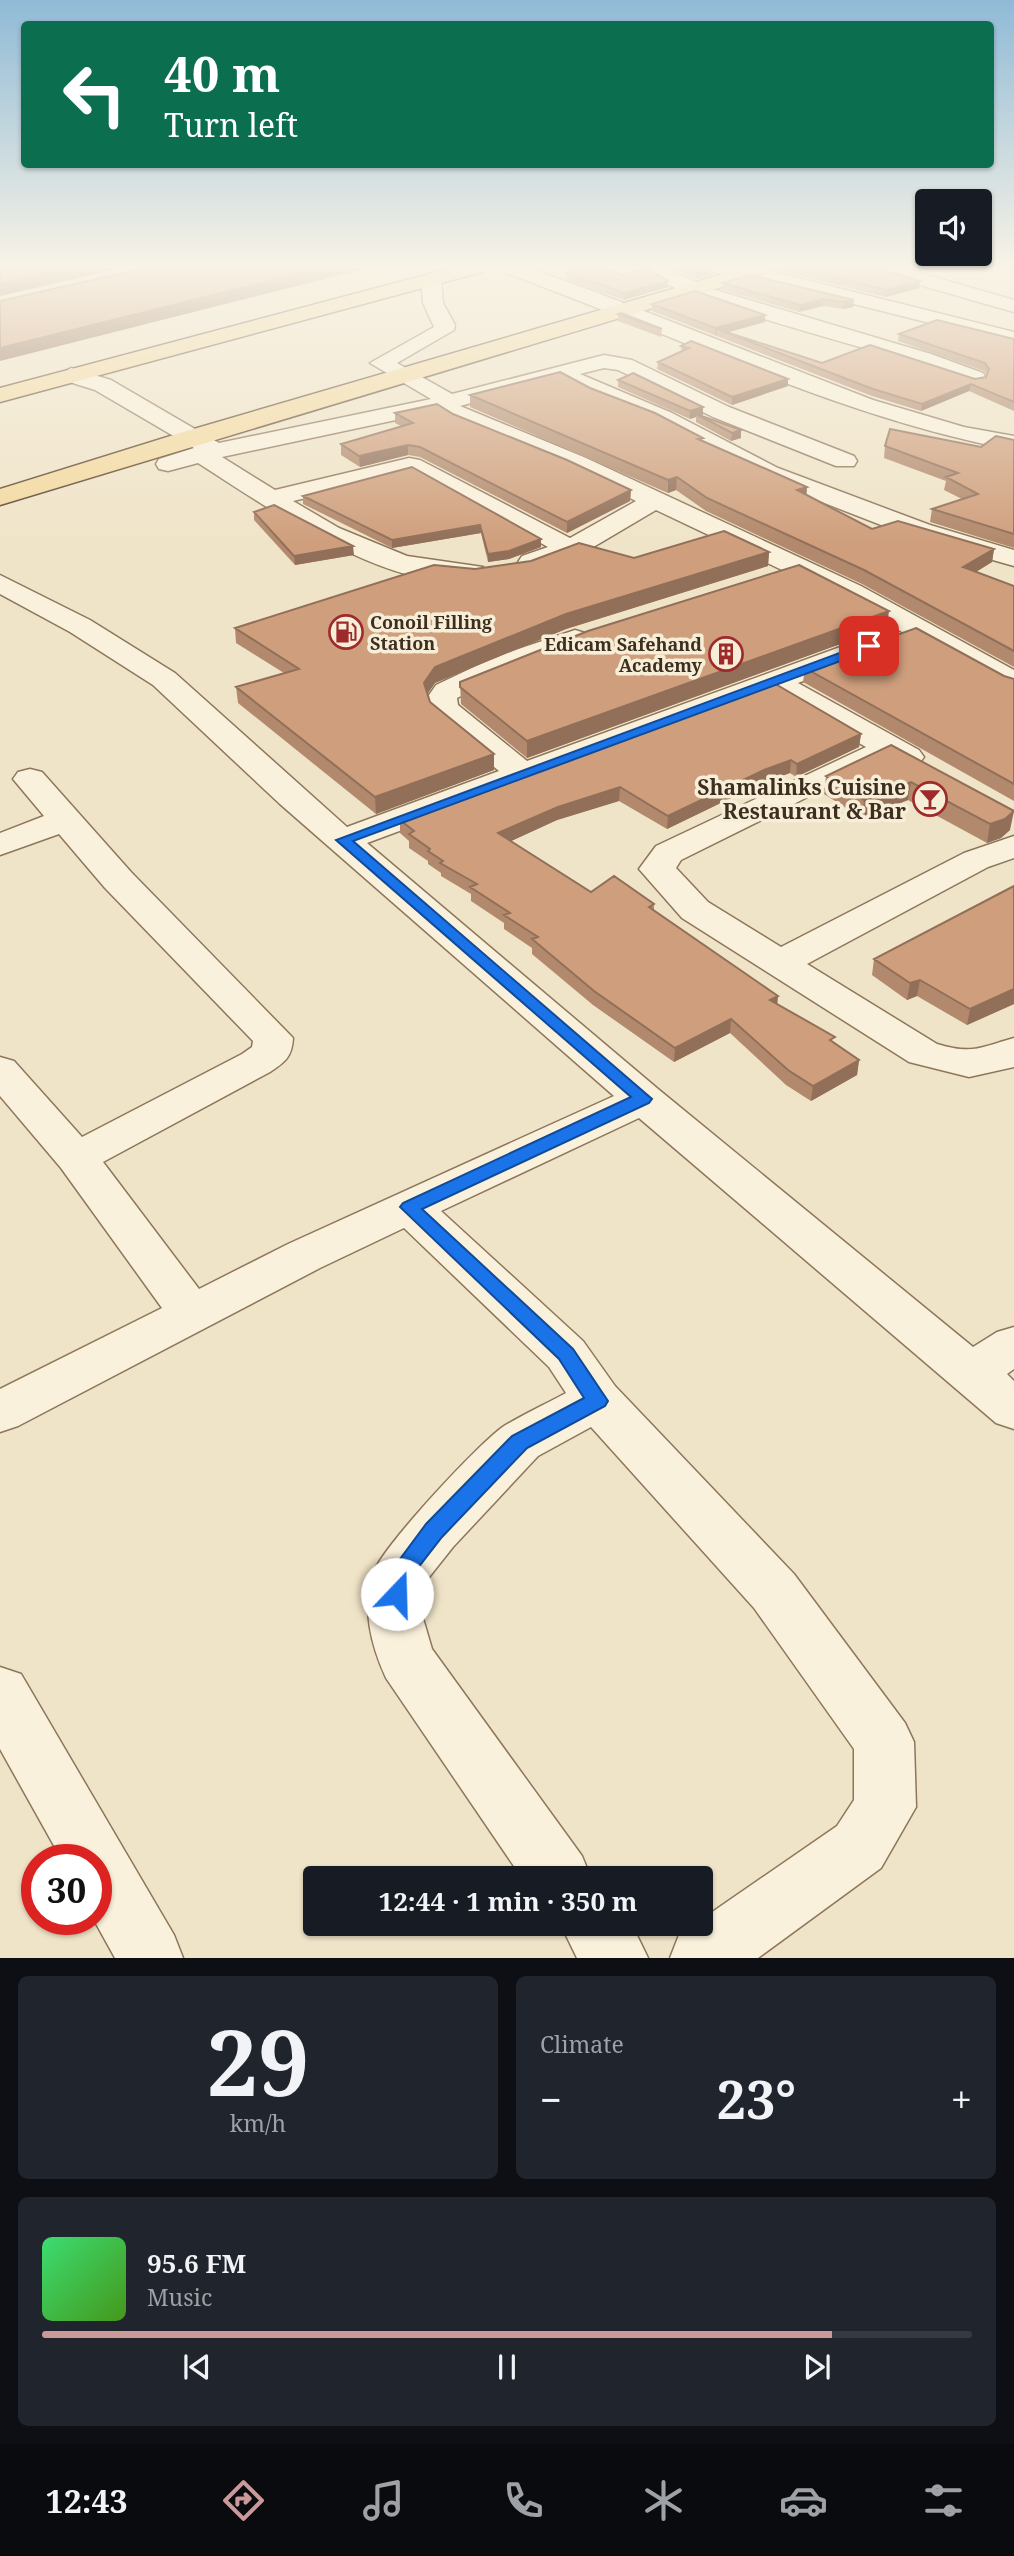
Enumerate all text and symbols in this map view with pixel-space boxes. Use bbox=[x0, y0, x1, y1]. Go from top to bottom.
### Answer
text: 40 m bbox=[164, 40, 280, 106]
icon: left bbox=[49, 49, 140, 140]
text: Turn left bbox=[164, 103, 298, 146]
map controls bbox=[915, 189, 992, 266]
button: sound bbox=[915, 189, 992, 266]
place label: Conoil Filling Station bbox=[370, 610, 493, 655]
fuel station icon: Conoil Filling Station bbox=[327, 613, 365, 651]
pin bbox=[839, 616, 899, 676]
icon: arrive bbox=[850, 627, 888, 665]
place label: Edicam Safehand Academy bbox=[544, 632, 703, 677]
building icon: Edicam Safehand Academy bbox=[707, 635, 745, 673]
place label: Shamalinks Cuisine Restaurant & Bar bbox=[697, 773, 906, 825]
bar icon: Shamalinks Cuisine Restaurant & Bar bbox=[911, 780, 949, 818]
position arrow bbox=[360, 1557, 434, 1631]
speed limit sign: 30 bbox=[21, 1844, 112, 1935]
text: 12:44 · 1 min · 350 m bbox=[378, 1883, 638, 1919]
text: 29 bbox=[207, 1999, 309, 2123]
text: Climate bbox=[540, 2028, 624, 2060]
text: 23° bbox=[717, 2063, 796, 2134]
text: − bbox=[540, 2073, 562, 2125]
text: + bbox=[951, 2073, 972, 2125]
text: km/h bbox=[230, 2107, 286, 2139]
text: 95.6 FM bbox=[147, 2245, 246, 2281]
text: Music bbox=[147, 2281, 212, 2313]
icon: previous bbox=[178, 2348, 216, 2386]
icon: pause bbox=[488, 2348, 526, 2386]
icon: next bbox=[798, 2348, 836, 2386]
icon: directions bbox=[219, 2476, 268, 2525]
icon: music bbox=[359, 2476, 408, 2525]
icon: phone bbox=[499, 2476, 548, 2525]
icon: climate bbox=[639, 2476, 688, 2525]
icon: car bbox=[779, 2476, 828, 2525]
icon: filters bbox=[919, 2476, 968, 2525]
text: 12:43 bbox=[46, 2479, 128, 2522]

